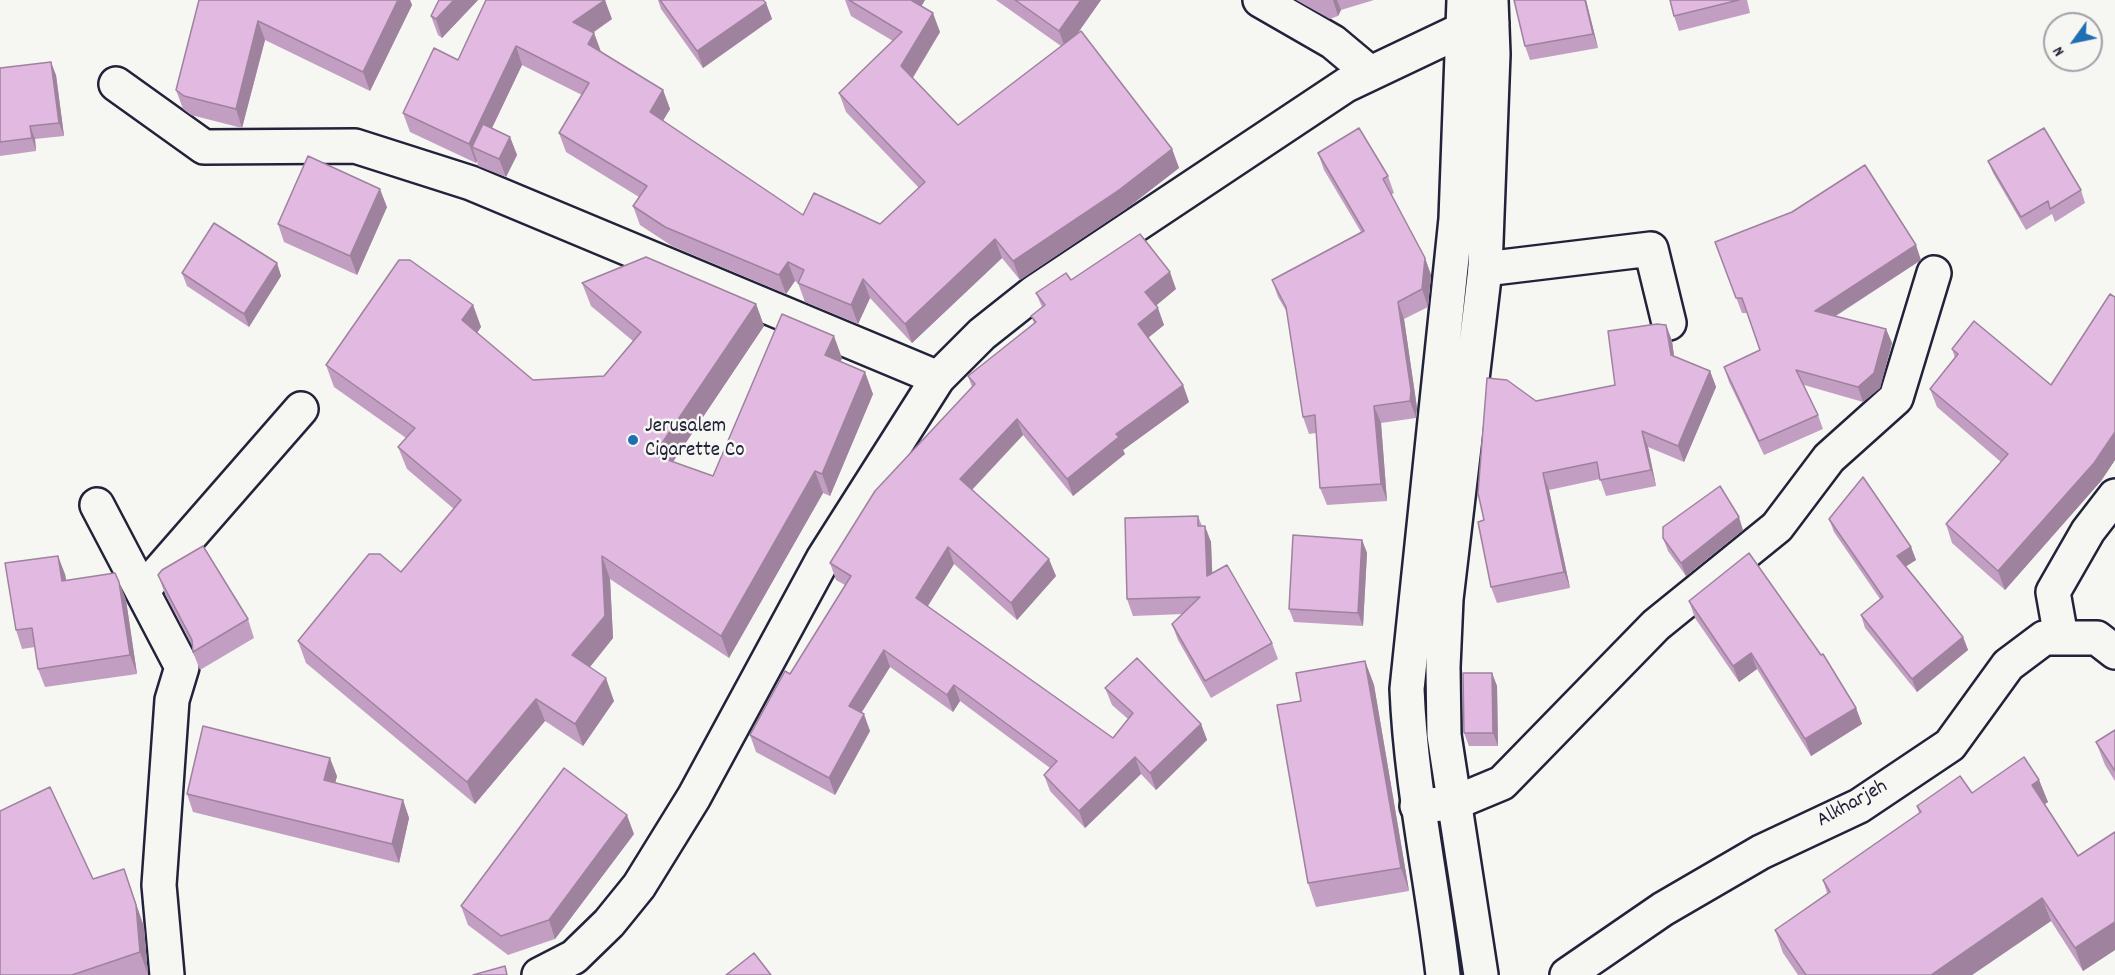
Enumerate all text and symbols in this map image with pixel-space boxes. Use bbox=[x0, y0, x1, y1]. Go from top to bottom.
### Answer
north arrow bbox=[2043, 12, 2103, 72]
text: N bbox=[2047, 41, 2071, 61]
place label: Jerusalem Cigarette Co bbox=[645, 415, 745, 465]
marker: Jerusalem Cigarette Co bbox=[626, 433, 640, 447]
street label: Alkharjeh bbox=[1813, 775, 1893, 835]

